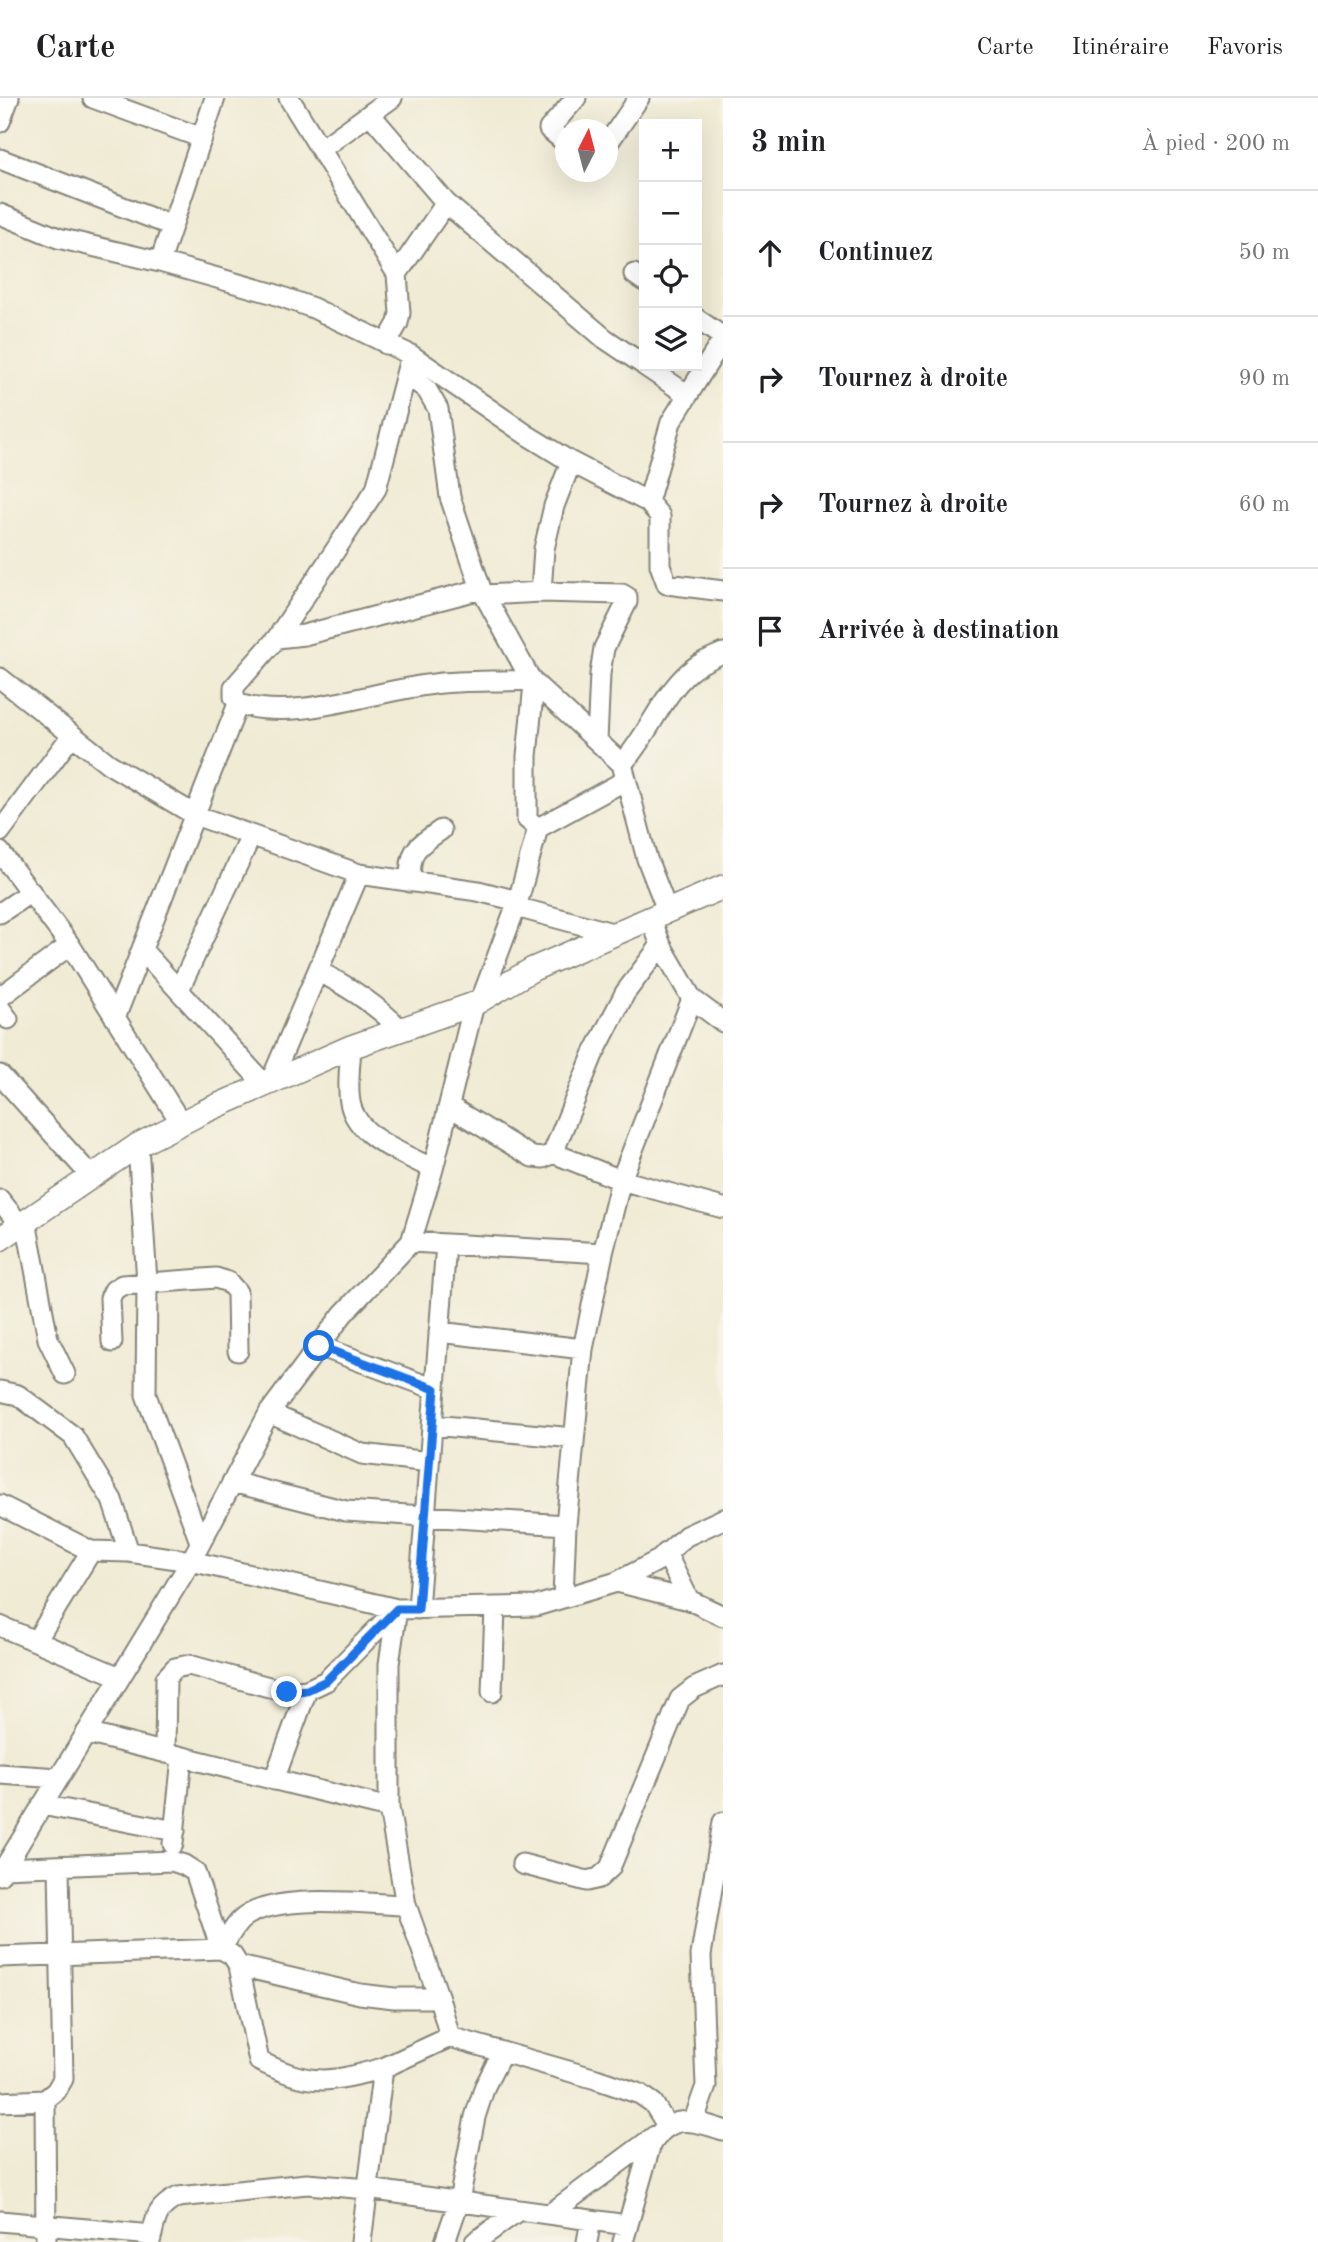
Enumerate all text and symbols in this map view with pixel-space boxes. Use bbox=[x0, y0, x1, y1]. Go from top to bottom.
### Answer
text: Carte bbox=[35, 32, 115, 65]
text: Carte bbox=[976, 36, 1034, 60]
text: Itinéraire bbox=[1072, 36, 1169, 60]
text: Favoris bbox=[1207, 36, 1283, 60]
north arrow bbox=[555, 119, 618, 182]
map controls bbox=[639, 119, 702, 371]
button: + bbox=[639, 119, 702, 182]
text: 3 min bbox=[751, 128, 826, 158]
text: À pied · 200 m bbox=[1141, 132, 1290, 155]
button: − bbox=[639, 182, 702, 245]
icon: ahead bbox=[751, 234, 789, 272]
text: Continuez bbox=[818, 240, 933, 266]
text: 50 m bbox=[1239, 241, 1290, 264]
button: locate bbox=[639, 245, 702, 308]
button: layers bbox=[639, 308, 702, 371]
icon: right bbox=[751, 360, 789, 398]
text: Tournez à droite bbox=[818, 366, 1008, 392]
text: 90 m bbox=[1239, 367, 1290, 390]
icon: right bbox=[751, 486, 789, 524]
text: Tournez à droite bbox=[818, 492, 1008, 518]
text: 60 m bbox=[1239, 493, 1290, 516]
icon: arrive bbox=[751, 612, 789, 650]
text: Arrivée à destination bbox=[818, 618, 1060, 644]
route start bbox=[303, 1330, 334, 1361]
route end bbox=[271, 1676, 302, 1707]

